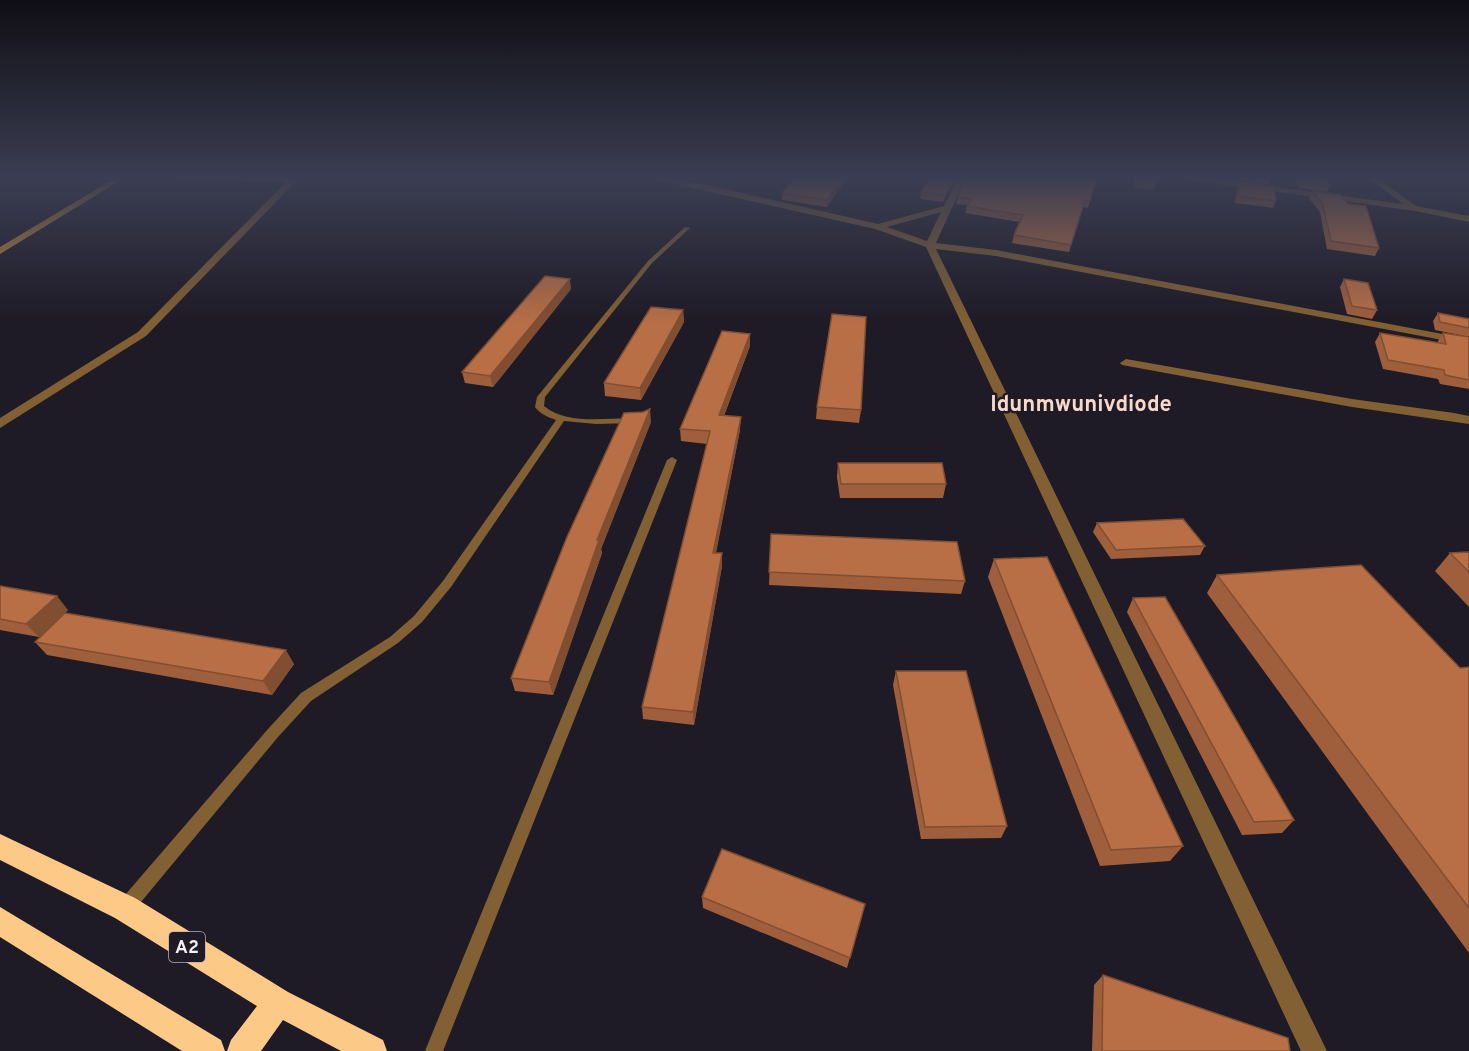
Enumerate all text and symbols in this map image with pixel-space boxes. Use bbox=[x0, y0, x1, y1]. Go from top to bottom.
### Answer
district label: Idunmwunivdiode bbox=[990, 392, 1172, 419]
road number: A2 bbox=[169, 932, 205, 962]

